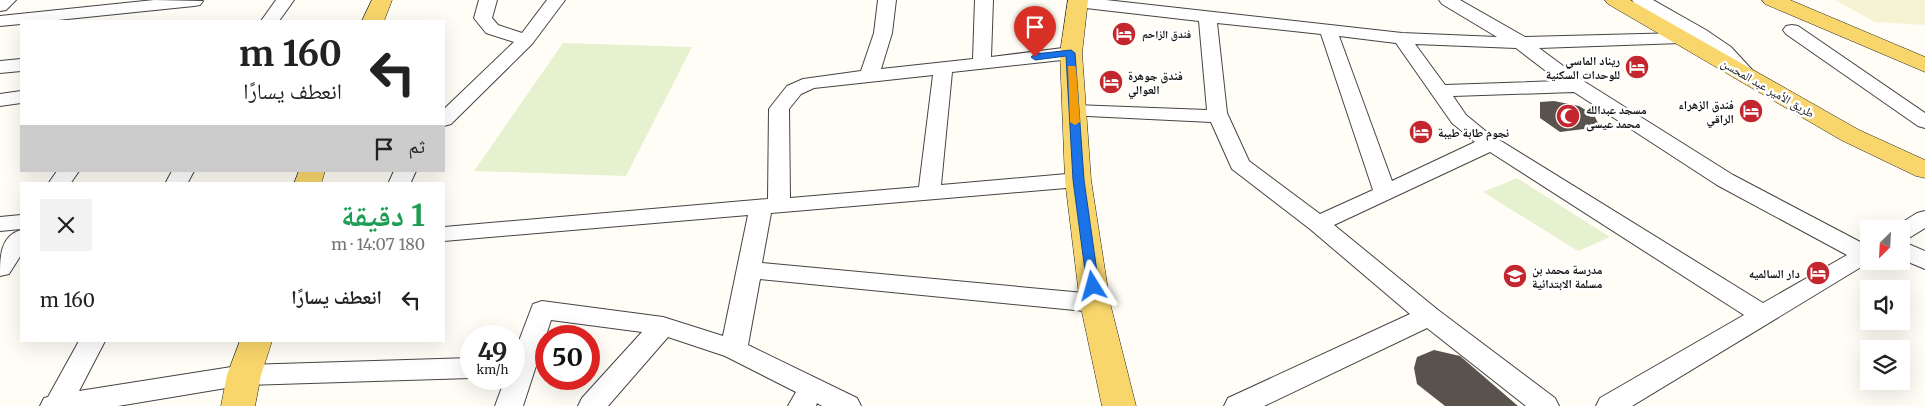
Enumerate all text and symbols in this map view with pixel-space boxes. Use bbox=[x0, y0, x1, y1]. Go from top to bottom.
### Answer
pin bbox=[1014, 6, 1056, 57]
icon: arrive bbox=[1021, 13, 1049, 41]
hotel icon: فندق الزاحم bbox=[1111, 21, 1137, 47]
place label: فندق الزاحم bbox=[1142, 27, 1192, 42]
text: 160 m bbox=[239, 32, 342, 76]
icon: left bbox=[360, 40, 425, 105]
place label: ريناد الماسي للوحدات السكنية bbox=[1546, 53, 1620, 82]
hotel icon: ريناد الماسي للوحدات السكنية bbox=[1624, 54, 1650, 80]
street label: طريق الأمير عبد المحسن bbox=[1718, 55, 1817, 121]
place label: فندق جوهرة العوالي bbox=[1128, 68, 1183, 99]
hotel icon: فندق جوهرة العوالي bbox=[1098, 69, 1124, 95]
text: انعطف يسارًا bbox=[243, 77, 342, 105]
place label: فندق الزهراء الراقي bbox=[1678, 97, 1734, 128]
hotel icon: فندق الزهراء الراقي bbox=[1738, 98, 1764, 124]
place label: مسجد عبدالله محمد عيسى bbox=[1586, 102, 1647, 132]
mosque icon: مسجد عبدالله محمد عيسى bbox=[1555, 103, 1581, 129]
hotel icon: نجوم طابة طيبة bbox=[1408, 119, 1434, 145]
place label: نجوم طابة طيبة bbox=[1438, 125, 1509, 141]
text: ثم bbox=[408, 134, 425, 158]
icon: arrive bbox=[370, 135, 398, 163]
text: 1 دقيقة bbox=[341, 196, 425, 234]
button: close bbox=[40, 199, 92, 251]
north arrow bbox=[1860, 220, 1910, 270]
map controls bbox=[1860, 220, 1910, 390]
text: 180 m · 14:07 bbox=[331, 234, 425, 254]
position arrow bbox=[1066, 259, 1118, 311]
hotel icon: دار السالميه bbox=[1805, 260, 1831, 286]
place label: مدرسة محمد بن مسلمة الابتدائية bbox=[1532, 262, 1603, 291]
school or university icon: مدرسة محمد بن مسلمة الابتدائية bbox=[1502, 263, 1528, 289]
place label: دار السالميه bbox=[1749, 266, 1800, 281]
button: sound bbox=[1860, 280, 1910, 330]
text: انعطف يسارًا bbox=[291, 285, 382, 309]
icon: left bbox=[397, 286, 425, 314]
text: 160 m bbox=[40, 288, 95, 312]
speed limit sign: 50 bbox=[535, 325, 600, 390]
text: 49 bbox=[478, 335, 507, 367]
button: layers bbox=[1860, 340, 1910, 390]
text: km/h bbox=[477, 362, 508, 377]

